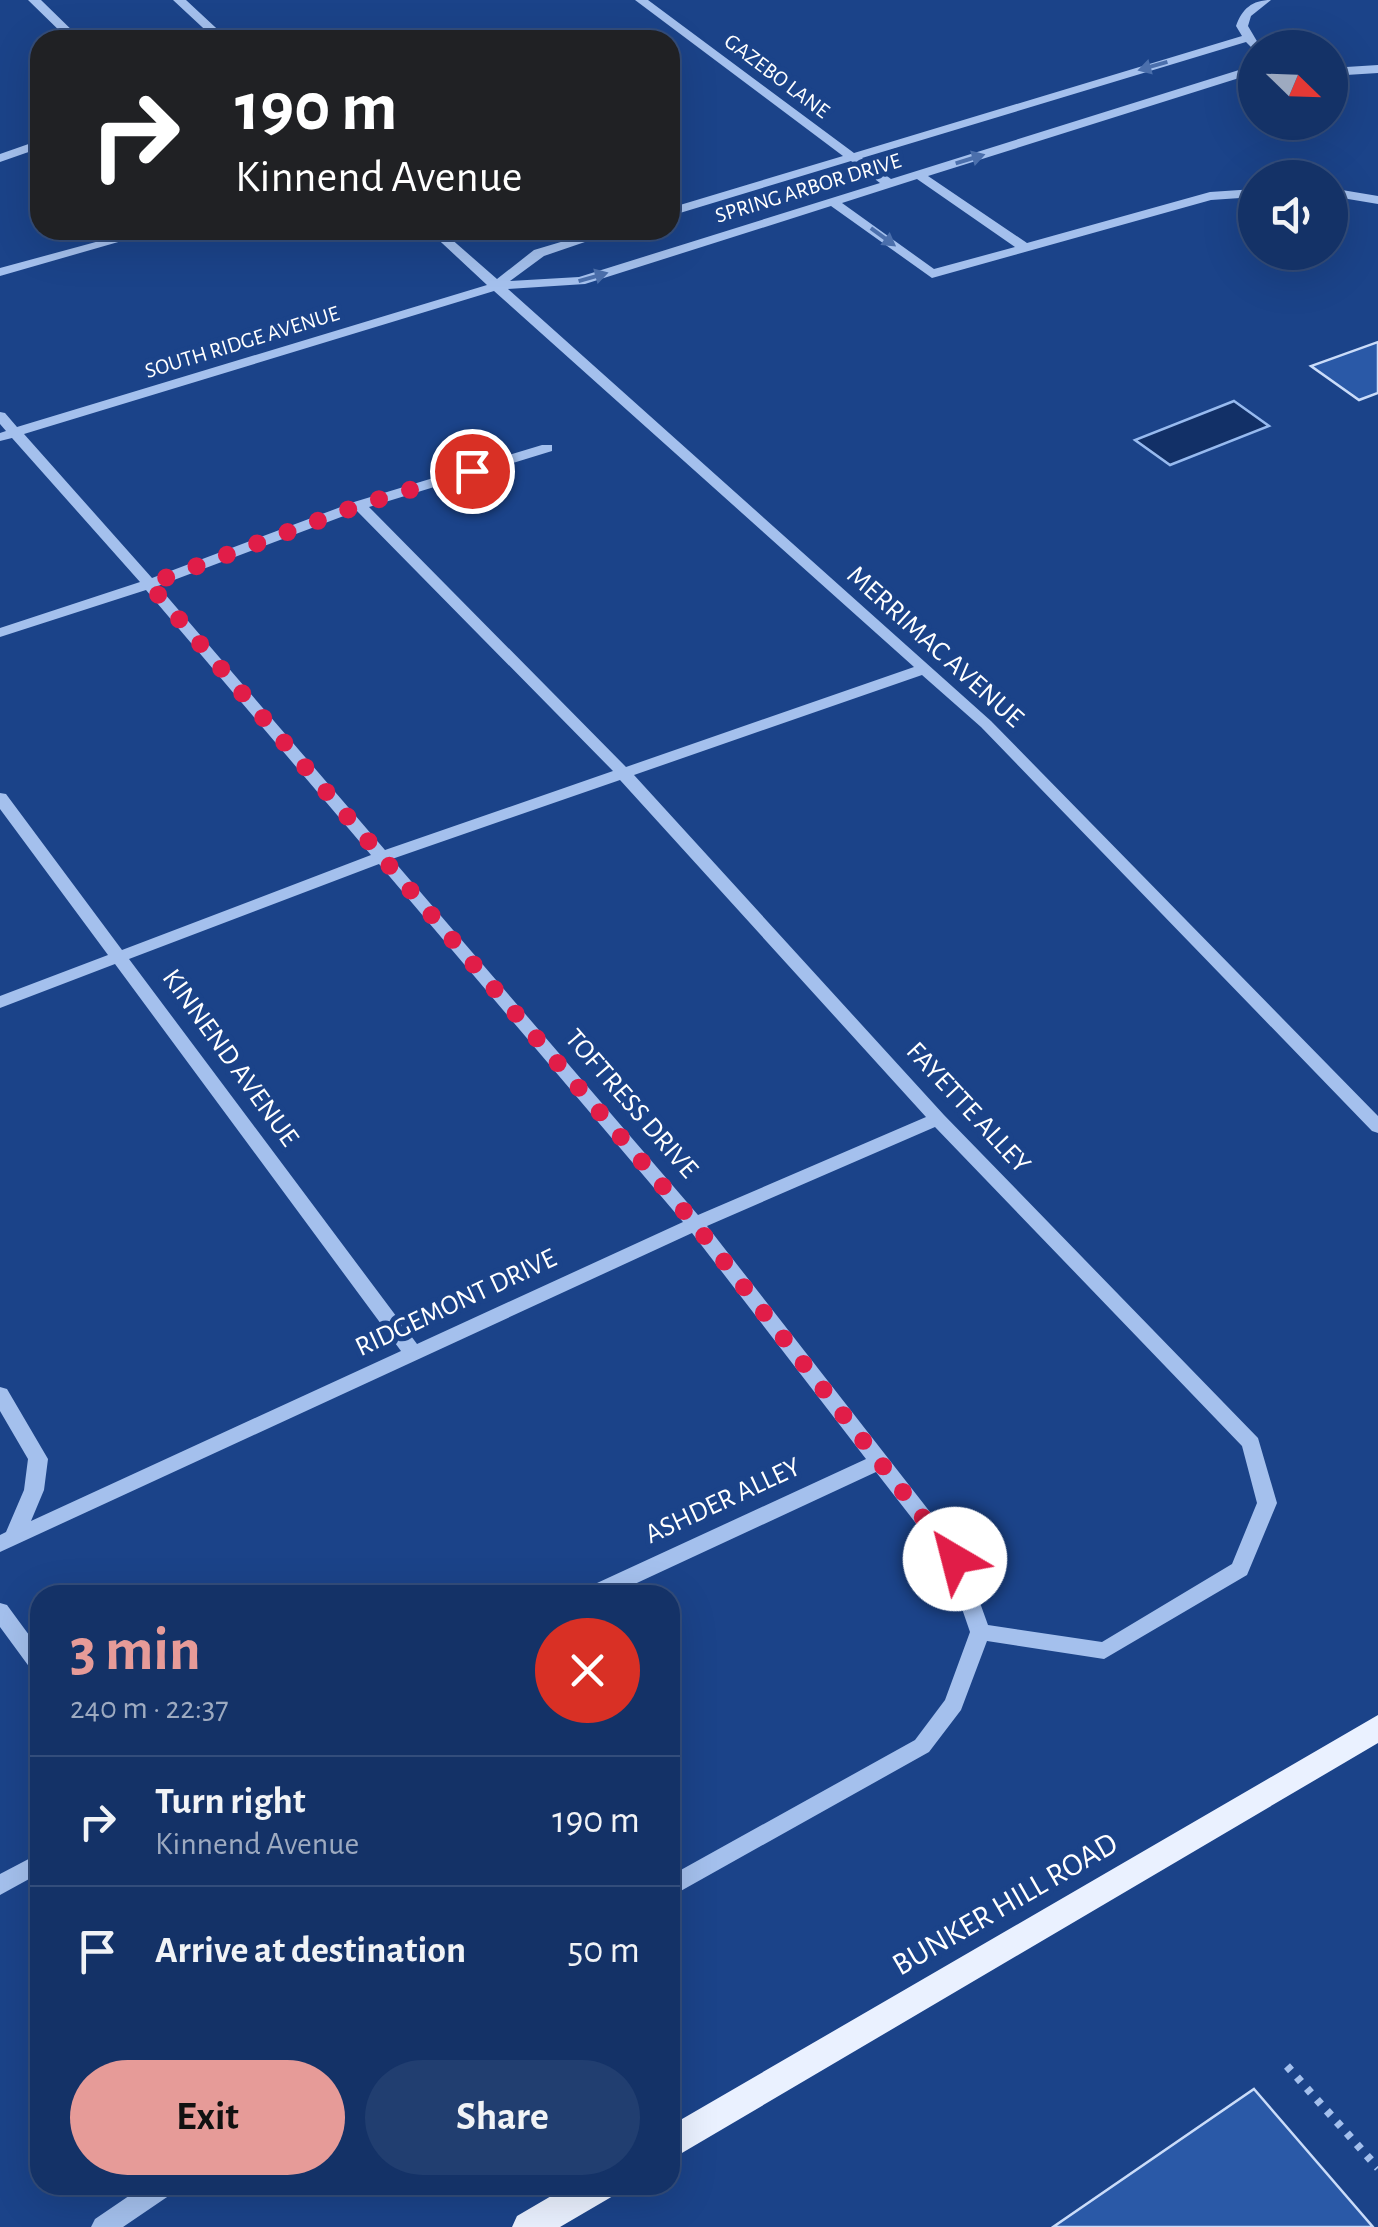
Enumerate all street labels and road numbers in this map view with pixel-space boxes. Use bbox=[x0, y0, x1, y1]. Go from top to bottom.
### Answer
street label: GAZEBO LANE bbox=[720, 30, 834, 123]
street label: SPRING ARBOR DRIVE bbox=[713, 149, 904, 227]
street label: SOUTH RIDGE AVENUE bbox=[142, 302, 342, 382]
street label: MERRIMAC AVENUE bbox=[842, 561, 1028, 733]
street label: KINNEND AVENUE bbox=[157, 964, 303, 1152]
street label: TOFTRESS DRIVE bbox=[559, 1024, 703, 1184]
street label: FAYETTE ALLEY bbox=[901, 1037, 1036, 1179]
street label: RIDGEMONT DRIVE bbox=[351, 1244, 561, 1362]
street label: ASHDER ALLEY bbox=[641, 1453, 805, 1549]
street label: BUNKER HILL ROAD bbox=[887, 1827, 1123, 1981]

